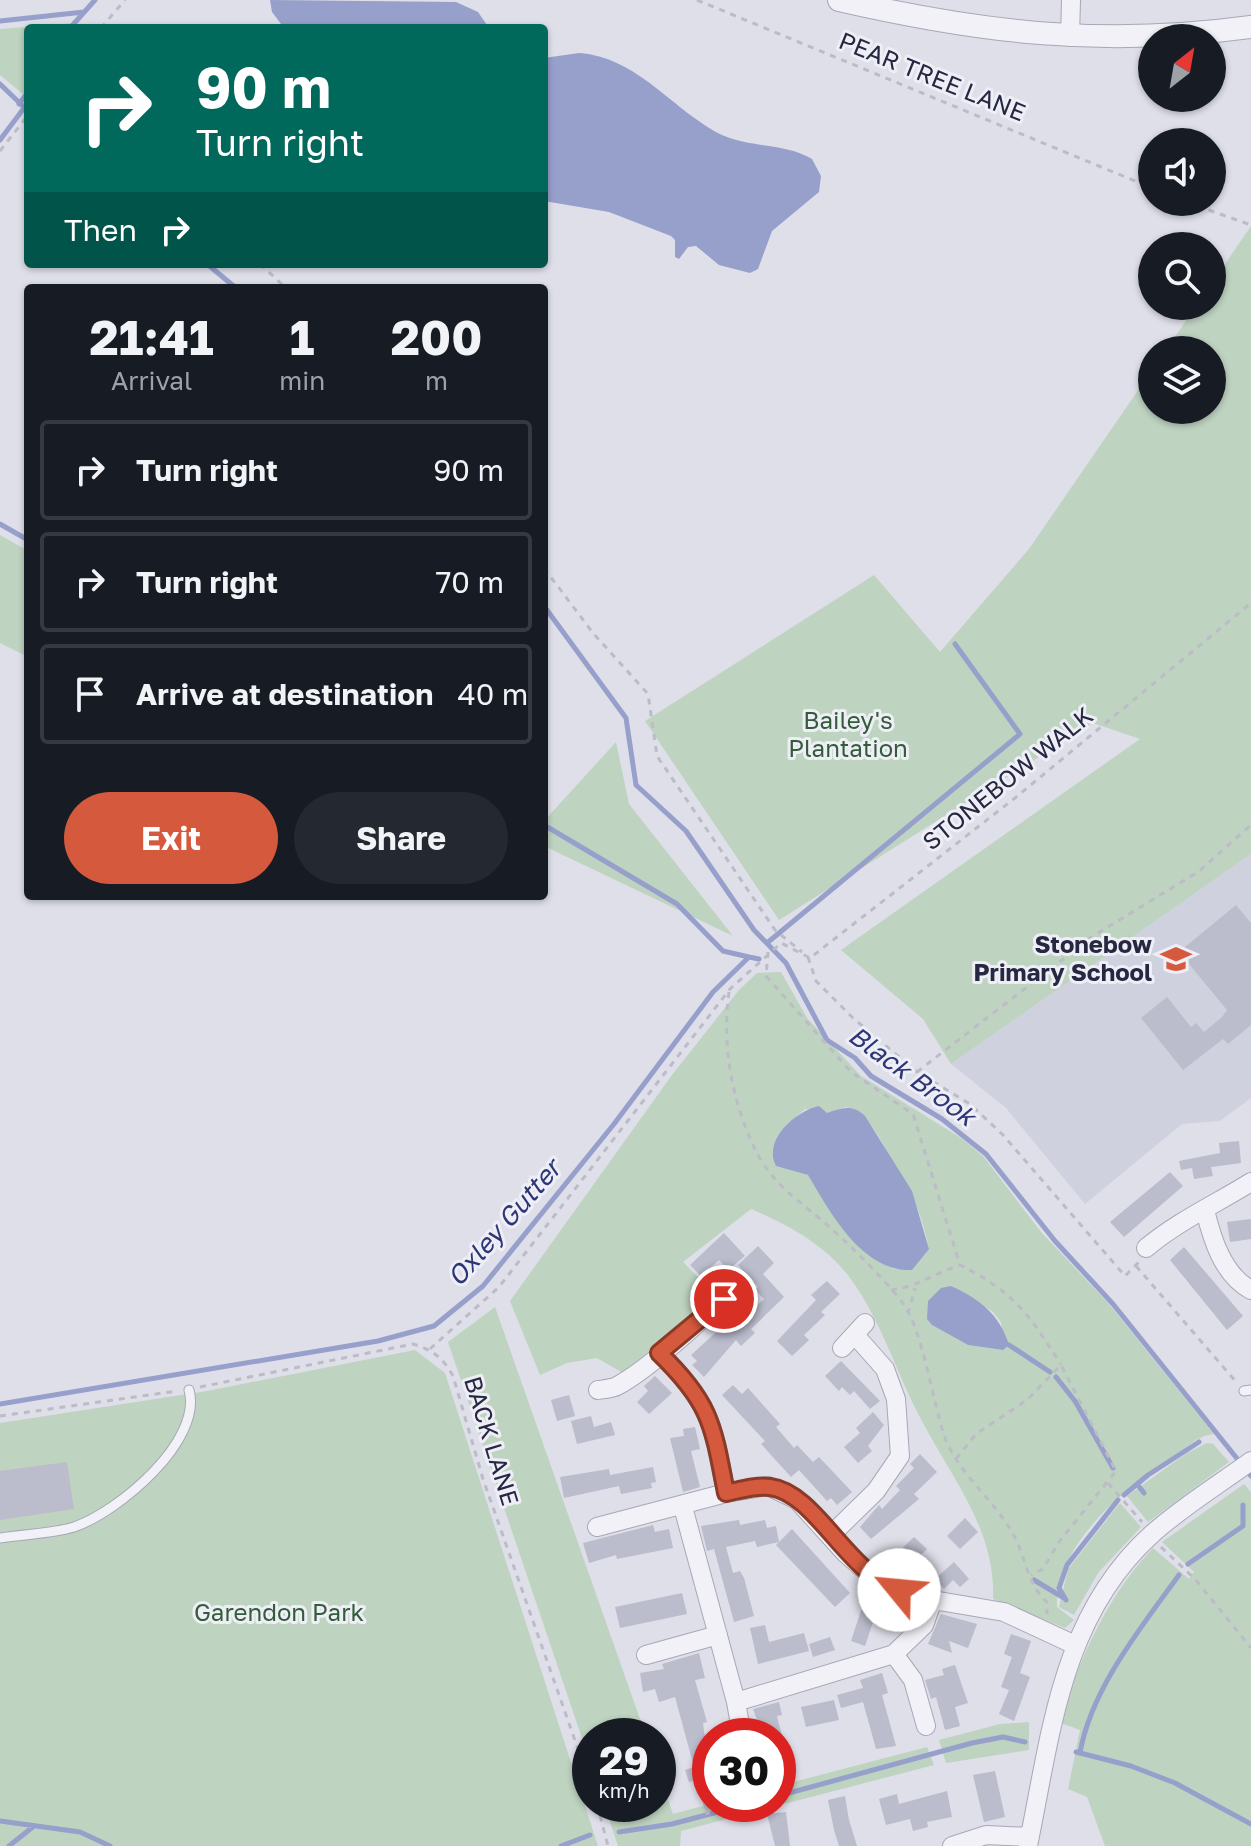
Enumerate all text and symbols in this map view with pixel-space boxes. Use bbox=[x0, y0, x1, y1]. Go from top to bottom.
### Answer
north arrow bbox=[1138, 24, 1226, 112]
map controls bbox=[1138, 24, 1226, 424]
street label: PEAR TREE LANE bbox=[835, 25, 1030, 126]
text: 90 m bbox=[196, 53, 331, 120]
icon: right bbox=[64, 56, 168, 160]
text: Turn right bbox=[196, 121, 364, 164]
button: sound bbox=[1138, 128, 1226, 216]
icon: right bbox=[153, 208, 197, 252]
text: Then bbox=[64, 212, 137, 248]
button: search bbox=[1138, 232, 1226, 320]
text: 21:41 bbox=[90, 308, 214, 366]
text: 1 bbox=[290, 308, 315, 366]
text: 200 bbox=[391, 308, 482, 366]
button: layers bbox=[1138, 336, 1226, 424]
text: Arrival bbox=[111, 365, 192, 396]
text: min bbox=[279, 365, 325, 396]
text: m bbox=[425, 365, 448, 396]
icon: right bbox=[68, 448, 112, 492]
text: Turn right bbox=[136, 452, 278, 488]
text: 90 m bbox=[433, 452, 504, 488]
icon: right bbox=[68, 560, 112, 604]
text: Turn right bbox=[136, 564, 278, 600]
text: 70 m bbox=[435, 564, 504, 600]
icon: arrive bbox=[68, 672, 112, 716]
text: Arrive at destination bbox=[136, 676, 433, 712]
text: 40 m bbox=[457, 676, 528, 712]
street label: STONEBOW WALK bbox=[916, 700, 1098, 855]
park label: Bailey's Plantation bbox=[788, 705, 908, 762]
button: Exit bbox=[64, 792, 278, 884]
button: Share bbox=[294, 792, 508, 884]
place label: Stonebow Primary School bbox=[973, 929, 1152, 986]
school or university icon: Stonebow Primary School bbox=[1159, 942, 1193, 976]
water label: Black Brook bbox=[843, 1019, 984, 1133]
water label: Oxley Gutter bbox=[440, 1150, 569, 1292]
pin bbox=[690, 1265, 758, 1333]
icon: arrive bbox=[702, 1277, 746, 1321]
street label: BACK LANE bbox=[459, 1373, 526, 1509]
position arrow bbox=[857, 1548, 941, 1632]
park label: Garendon Park bbox=[194, 1597, 364, 1626]
speed limit sign: 30 bbox=[692, 1718, 796, 1822]
text: 29 bbox=[599, 1736, 649, 1784]
text: km/h bbox=[599, 1778, 649, 1802]

